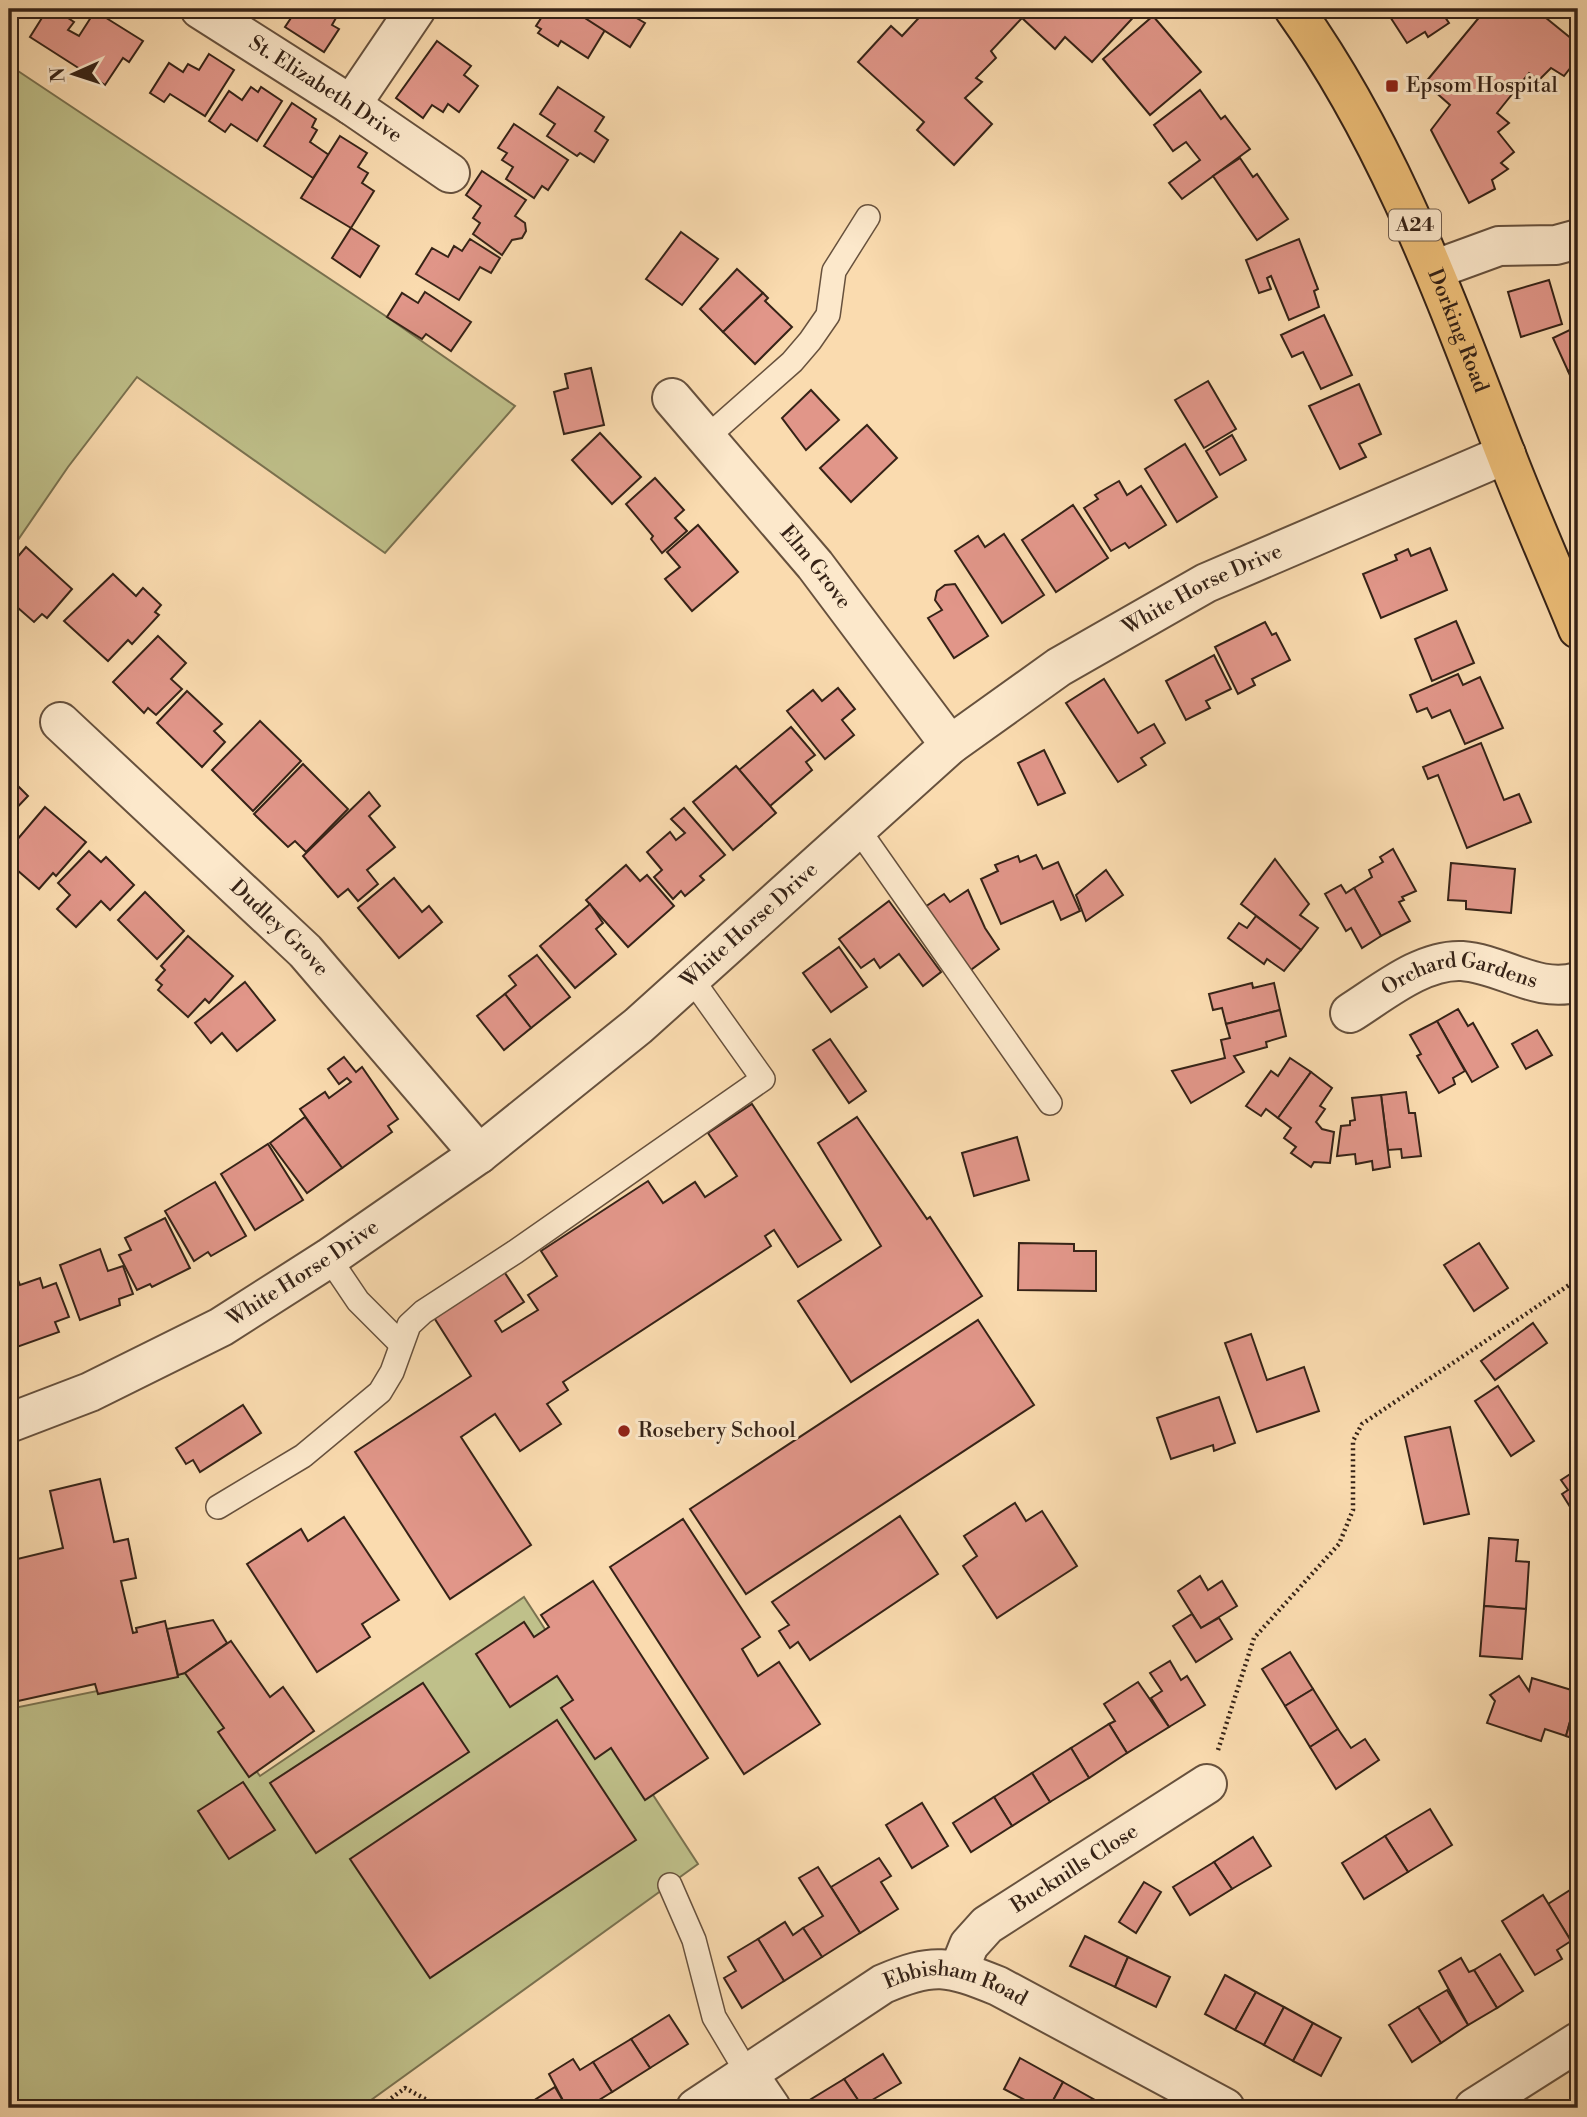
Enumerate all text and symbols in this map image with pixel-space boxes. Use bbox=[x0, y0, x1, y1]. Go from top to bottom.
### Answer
street label: St. Elizabeth Drive bbox=[244, 30, 407, 149]
north arrow bbox=[38, 38, 108, 108]
text: N bbox=[46, 67, 70, 83]
place label: Epsom Hospital bbox=[1406, 73, 1558, 99]
marker: Epsom Hospital bbox=[1384, 78, 1400, 94]
road number: A24 bbox=[1389, 210, 1441, 241]
street label: Dorking Road bbox=[1421, 265, 1494, 397]
street label: Elm Grove bbox=[774, 520, 857, 614]
street label: White Horse Drive bbox=[1117, 539, 1286, 641]
street label: White Horse Drive bbox=[675, 857, 824, 995]
street label: Dudley Grove bbox=[224, 874, 334, 982]
street label: Orchard Gardens bbox=[1377, 948, 1540, 1002]
street label: White Horse Drive bbox=[222, 1214, 384, 1333]
place label: Rosebery School bbox=[638, 1418, 796, 1444]
marker: Rosebery School bbox=[616, 1423, 632, 1439]
street label: Bucknills Close bbox=[1005, 1818, 1143, 1920]
street label: Ebbisham Road bbox=[880, 1956, 1032, 2012]

